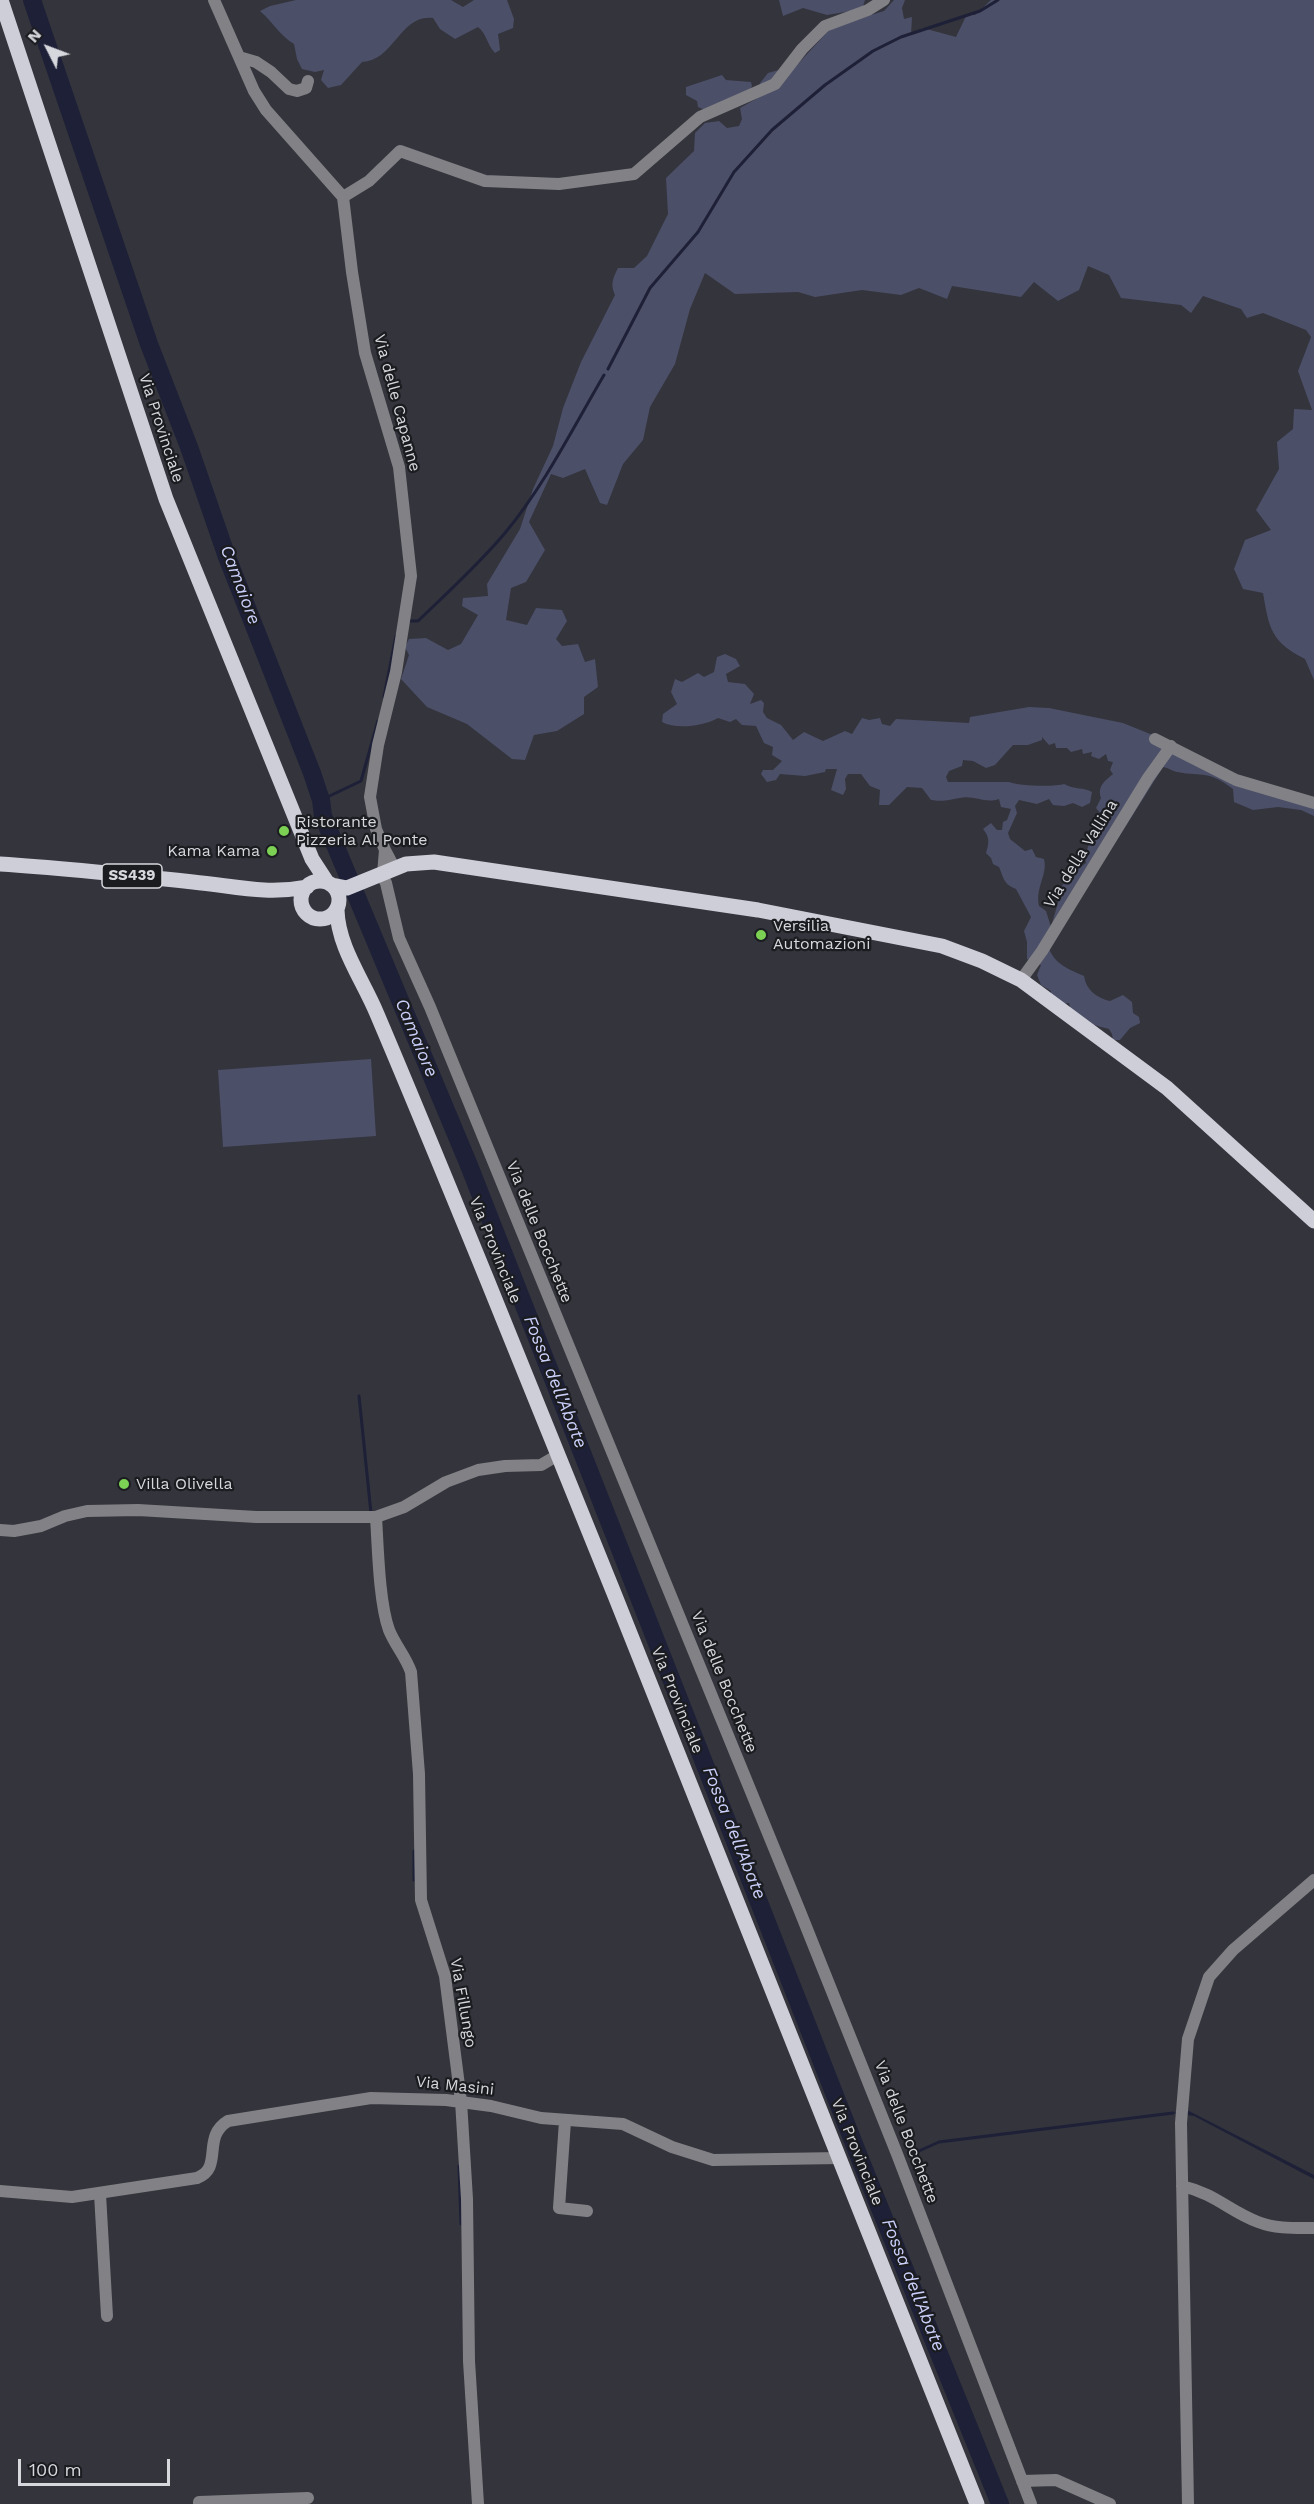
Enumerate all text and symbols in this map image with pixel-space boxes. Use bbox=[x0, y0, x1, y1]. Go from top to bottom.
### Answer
north arrow bbox=[18, 18, 78, 78]
text: N bbox=[23, 25, 45, 46]
street label: Via delle Capanne bbox=[369, 332, 425, 474]
street label: Via Provinciale bbox=[134, 371, 188, 485]
water label: Camaiore bbox=[215, 542, 265, 628]
street label: Via della Vallina bbox=[1040, 796, 1122, 912]
place label: Ristorante Pizzeria Al Ponte bbox=[296, 812, 427, 850]
marker: Ristorante Pizzeria Al Ponte bbox=[277, 824, 291, 838]
place label: Kama Kama bbox=[167, 841, 260, 861]
marker: Kama Kama bbox=[265, 844, 279, 858]
road number: SS439 bbox=[102, 864, 162, 888]
place label: Versilia Automazioni bbox=[773, 916, 870, 954]
marker: Versilia Automazioni bbox=[754, 928, 768, 942]
water label: Camaiore bbox=[390, 995, 442, 1081]
street label: Via delle Bocchette bbox=[502, 1158, 576, 1306]
street label: Via Provinciale bbox=[465, 1194, 525, 1306]
water label: Fossa dell'Abate bbox=[519, 1312, 591, 1452]
place label: Villa Olivella bbox=[136, 1474, 232, 1494]
marker: Villa Olivella bbox=[117, 1477, 131, 1491]
street label: Via delle Bocchette bbox=[687, 1608, 761, 1756]
street label: Via Provinciale bbox=[647, 1644, 707, 1756]
water label: Fossa dell'Abate bbox=[698, 1763, 770, 1903]
street label: Via Fillungo bbox=[446, 1957, 480, 2049]
street label: Via delle Bocchette bbox=[870, 2058, 942, 2206]
street label: Via Masini bbox=[415, 2072, 495, 2100]
street label: Via Provinciale bbox=[827, 2096, 887, 2208]
water label: Fossa dell'Abate bbox=[877, 2215, 949, 2355]
scale bar bbox=[21, 2447, 172, 2485]
text: 100 m bbox=[29, 2459, 82, 2480]

